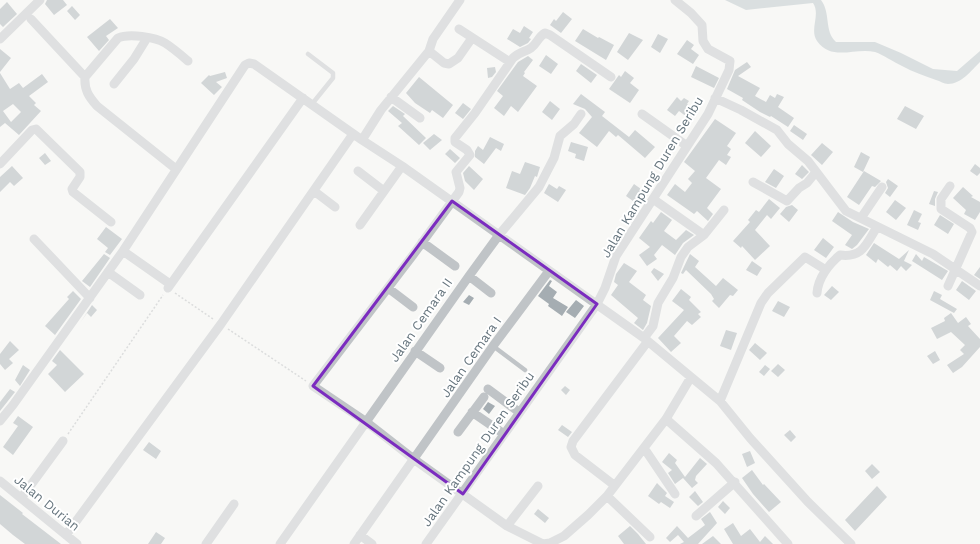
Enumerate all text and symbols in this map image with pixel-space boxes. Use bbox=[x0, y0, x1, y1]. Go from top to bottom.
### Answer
street label: Jalan Kampung Duren Seribu bbox=[598, 94, 706, 260]
street label: Jalan Cemara II bbox=[387, 275, 455, 365]
street label: Jalan Cemara I bbox=[438, 314, 504, 400]
street label: Jalan Kampung Duren Seribu bbox=[419, 369, 537, 529]
street label: Jalan Durian bbox=[11, 472, 83, 534]

